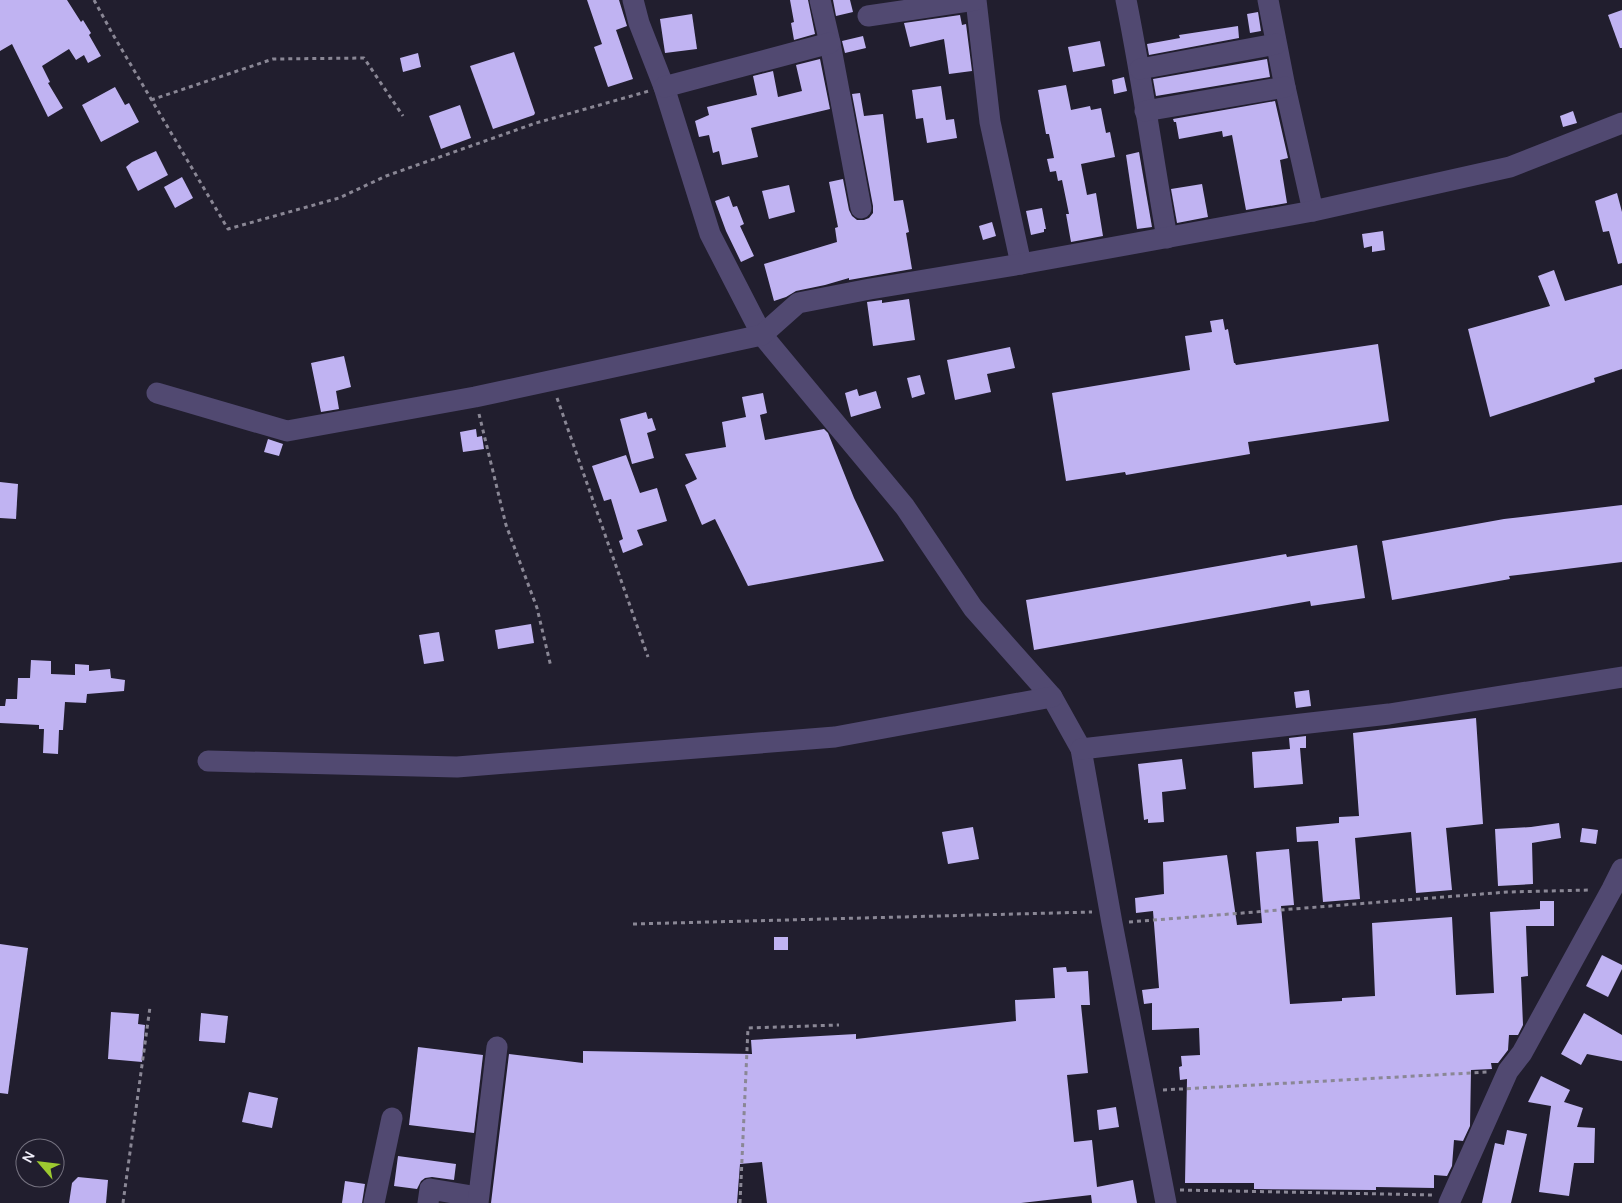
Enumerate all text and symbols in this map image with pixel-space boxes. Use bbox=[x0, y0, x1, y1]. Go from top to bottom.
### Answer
north arrow bbox=[15, 1138, 65, 1188]
text: N bbox=[17, 1148, 39, 1166]

